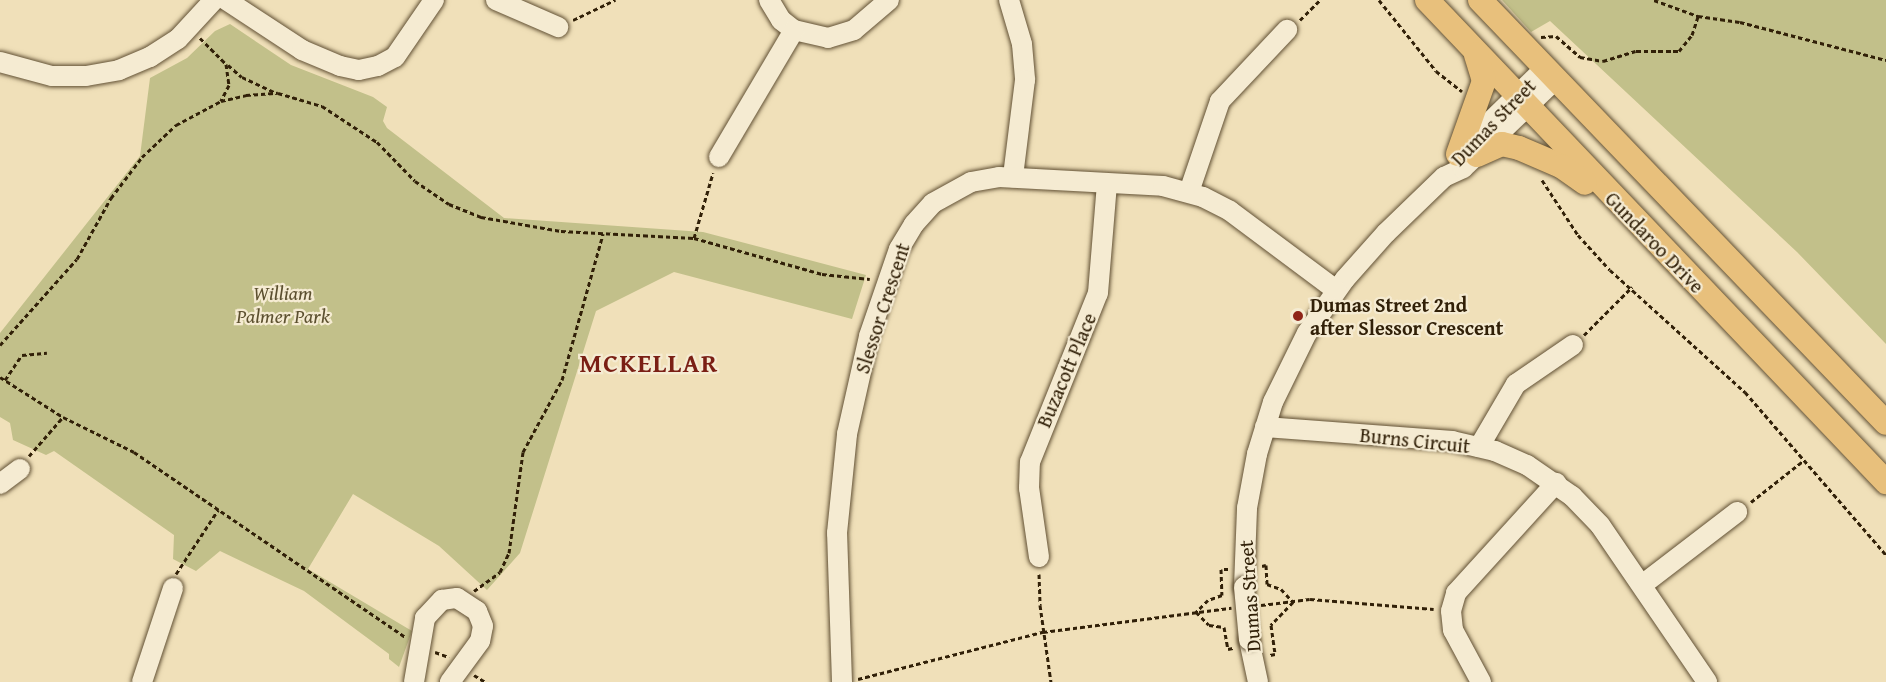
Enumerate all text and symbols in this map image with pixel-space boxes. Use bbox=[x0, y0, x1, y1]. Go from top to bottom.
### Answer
street label: Dumas Street bbox=[1446, 73, 1540, 171]
street label: Gundaroo Drive bbox=[1601, 186, 1709, 298]
street label: Slessor Crescent bbox=[850, 240, 914, 376]
park label: William Palmer Park bbox=[236, 280, 330, 327]
place label: Dumas Street 2nd after Slessor Crescent bbox=[1310, 292, 1503, 339]
street label: Buzacott Place bbox=[1031, 309, 1101, 431]
marker: Dumas Street 2nd after Slessor Crescent bbox=[1291, 309, 1305, 323]
district label: MCKELLAR bbox=[579, 347, 719, 379]
street label: Burns Circuit bbox=[1359, 422, 1471, 458]
street label: Dumas Street bbox=[1233, 539, 1265, 653]

